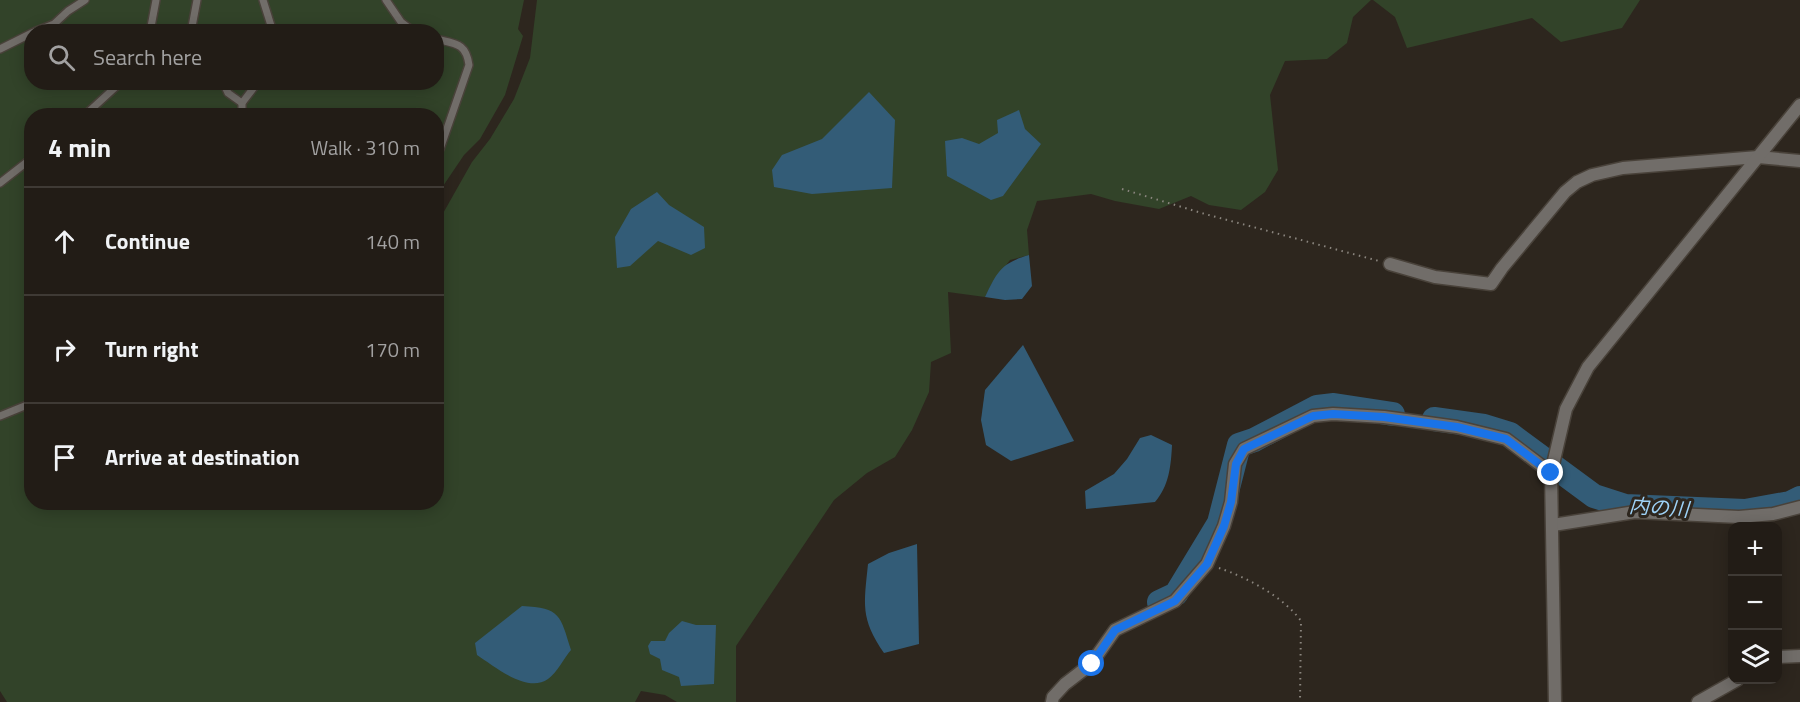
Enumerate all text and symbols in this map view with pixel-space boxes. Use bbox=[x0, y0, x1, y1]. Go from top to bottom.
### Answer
search box bbox=[24, 24, 444, 90]
text: Search here bbox=[93, 40, 202, 74]
icon: search bbox=[45, 41, 78, 74]
text: 4 min bbox=[48, 128, 111, 167]
text: Walk · 310 m bbox=[311, 132, 420, 163]
text: Continue bbox=[105, 224, 190, 258]
icon: ahead bbox=[48, 225, 81, 258]
text: 140 m bbox=[365, 226, 420, 257]
text: Turn right bbox=[105, 332, 199, 366]
icon: right bbox=[48, 333, 81, 366]
text: 170 m bbox=[365, 334, 420, 365]
text: Arrive at destination bbox=[105, 440, 300, 474]
icon: arrive bbox=[48, 441, 81, 474]
route end bbox=[1537, 459, 1563, 485]
water label: 内の川 bbox=[1628, 489, 1692, 525]
map controls bbox=[1728, 522, 1782, 684]
button: + bbox=[1728, 522, 1782, 576]
button: − bbox=[1728, 576, 1782, 630]
button: layers bbox=[1728, 630, 1782, 684]
route start bbox=[1078, 650, 1104, 676]

